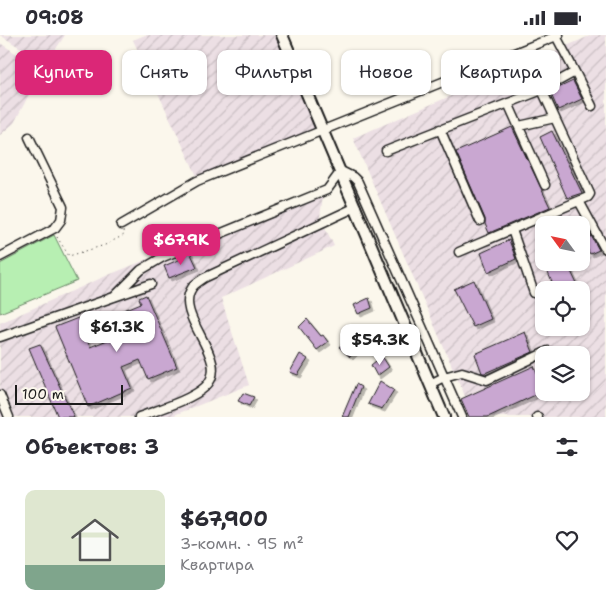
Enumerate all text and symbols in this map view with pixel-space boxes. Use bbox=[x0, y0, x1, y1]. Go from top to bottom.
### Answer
text: 09:08 bbox=[25, 5, 84, 30]
chip: Купить bbox=[15, 50, 112, 95]
chip: Снять bbox=[122, 50, 207, 95]
chip: Фильтры bbox=[217, 50, 331, 95]
chip: Новое bbox=[341, 50, 431, 95]
chip: Квартира bbox=[441, 50, 560, 95]
north arrow bbox=[535, 216, 590, 271]
map controls bbox=[535, 216, 590, 401]
pin: $67.9K bbox=[140, 223, 222, 266]
text: $67.9K bbox=[153, 229, 209, 250]
button: locate bbox=[535, 281, 590, 336]
pin: $61.3K bbox=[76, 311, 158, 353]
text: $61.3K bbox=[90, 316, 144, 337]
pin: $54.3K bbox=[339, 323, 421, 366]
text: $54.3K bbox=[351, 329, 409, 350]
button: layers bbox=[535, 346, 590, 401]
scale bar bbox=[15, 382, 122, 405]
text: 100 m bbox=[22, 385, 64, 403]
text: Объектов: 3 bbox=[25, 433, 159, 461]
icon: filters bbox=[553, 433, 581, 461]
text: $67,900 bbox=[180, 505, 268, 533]
icon: home bbox=[65, 510, 125, 570]
icon: heart bbox=[553, 526, 581, 554]
text: 3-комн. · 95 m² bbox=[180, 533, 304, 554]
text: Квартира bbox=[180, 554, 254, 575]

